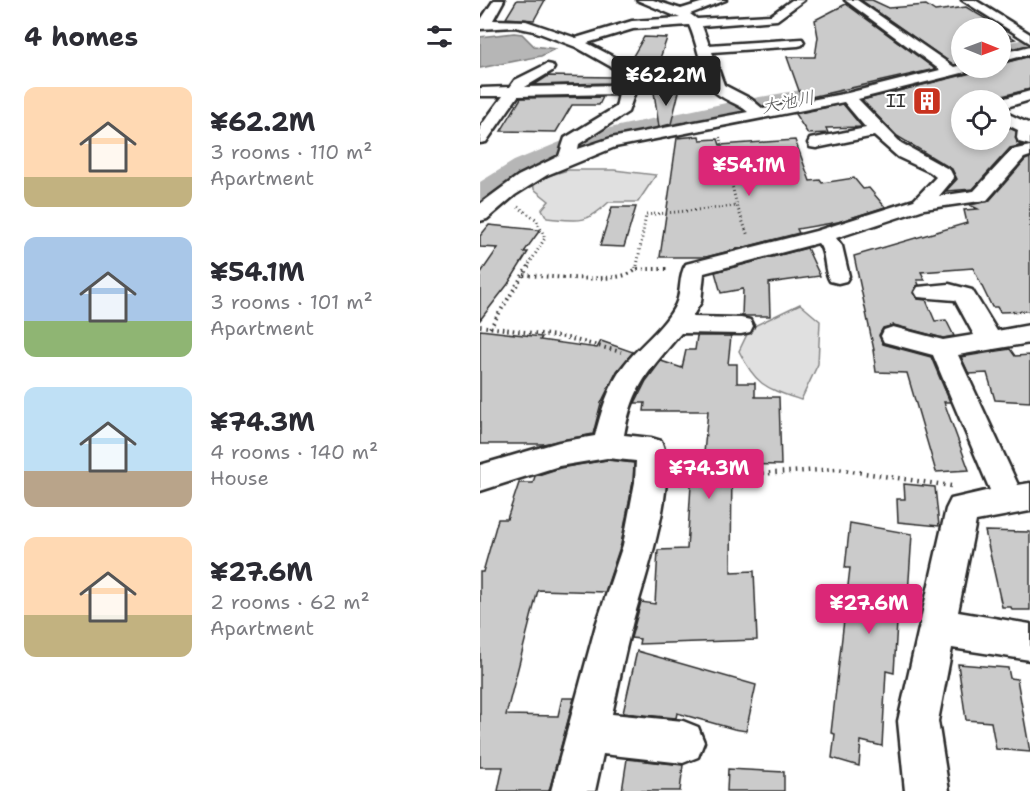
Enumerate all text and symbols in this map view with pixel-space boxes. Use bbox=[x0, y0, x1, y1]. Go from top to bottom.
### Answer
north arrow bbox=[951, 18, 1011, 78]
map controls bbox=[951, 18, 1011, 150]
text: 4 homes bbox=[24, 19, 138, 54]
icon: filters bbox=[423, 20, 456, 53]
pin: ¥62.2M bbox=[617, 56, 715, 107]
text: ¥62.2M bbox=[625, 62, 707, 88]
water label: 大池川 bbox=[759, 85, 817, 119]
building icon: II bbox=[911, 85, 943, 117]
place label: II bbox=[886, 89, 906, 113]
button: locate bbox=[951, 90, 1011, 150]
text: ¥62.2M bbox=[210, 104, 315, 139]
icon: home bbox=[72, 111, 144, 183]
text: 3 rooms · 110 m² bbox=[210, 139, 373, 165]
pin: ¥54.1M bbox=[700, 146, 798, 197]
text: ¥54.1M bbox=[713, 152, 785, 178]
text: Apartment bbox=[210, 165, 314, 191]
text: ¥54.1M bbox=[210, 254, 305, 289]
icon: home bbox=[72, 261, 144, 333]
text: 3 rooms · 101 m² bbox=[210, 289, 373, 315]
text: Apartment bbox=[210, 315, 314, 341]
text: ¥74.3M bbox=[210, 404, 315, 439]
icon: home bbox=[72, 411, 144, 483]
text: 4 rooms · 140 m² bbox=[210, 439, 378, 465]
pin: ¥74.3M bbox=[660, 449, 758, 500]
text: ¥74.3M bbox=[669, 455, 749, 481]
text: House bbox=[210, 465, 269, 491]
text: ¥27.6M bbox=[210, 554, 313, 589]
icon: home bbox=[72, 561, 144, 633]
pin: ¥27.6M bbox=[820, 584, 918, 635]
text: 2 rooms · 62 m² bbox=[210, 589, 370, 615]
text: ¥27.6M bbox=[829, 590, 909, 616]
text: Apartment bbox=[210, 615, 314, 641]

